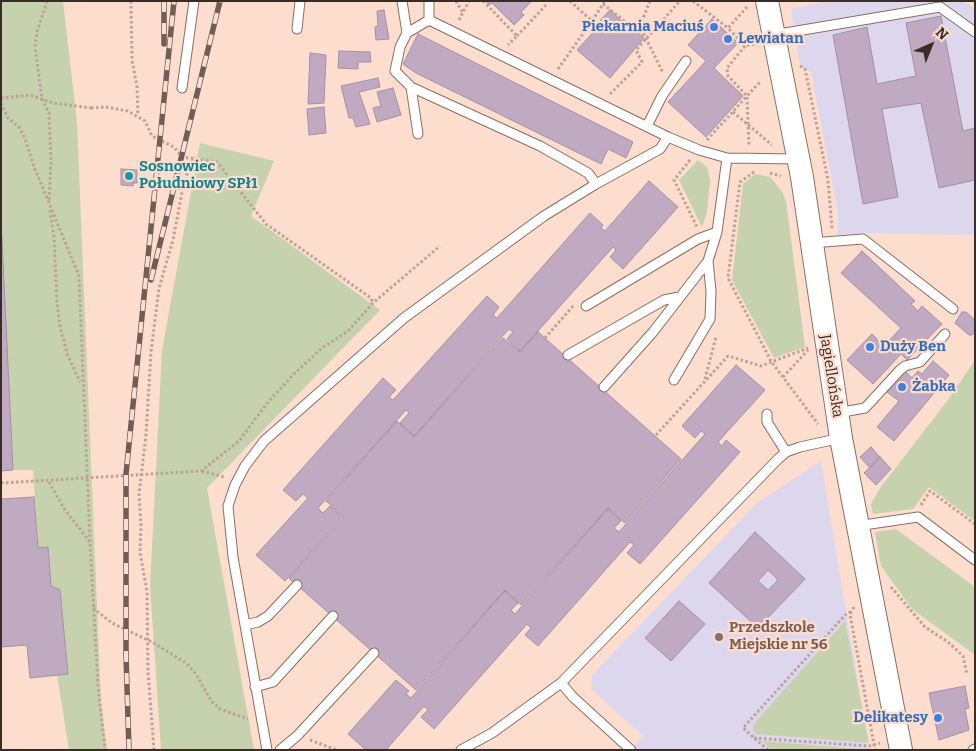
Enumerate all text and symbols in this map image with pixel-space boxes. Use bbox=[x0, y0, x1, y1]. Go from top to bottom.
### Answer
place label: Piekarnia Maciuś bbox=[582, 18, 704, 36]
north arrow bbox=[906, 20, 956, 70]
marker: Piekarnia Maciuś bbox=[708, 21, 720, 33]
text: N bbox=[932, 24, 952, 44]
place label: Lewiatan bbox=[738, 30, 804, 48]
marker: Lewiatan bbox=[722, 33, 734, 45]
place label: Sosnowiec Południowy SPł1 bbox=[139, 158, 257, 193]
marker: Sosnowiec Południowy SPł1 bbox=[123, 170, 135, 182]
street label: Jagiellońska bbox=[816, 333, 846, 419]
place label: Duży Ben bbox=[880, 338, 946, 356]
marker: Duży Ben bbox=[864, 341, 876, 353]
place label: Żabka bbox=[912, 378, 956, 396]
marker: Żabka bbox=[896, 381, 908, 393]
place label: Przedszkole Miejskie nr 56 bbox=[729, 619, 828, 654]
marker: Przedszkole Miejskie nr 56 bbox=[713, 631, 725, 643]
place label: Delikatesy bbox=[853, 709, 928, 727]
marker: Delikatesy bbox=[932, 712, 944, 724]

